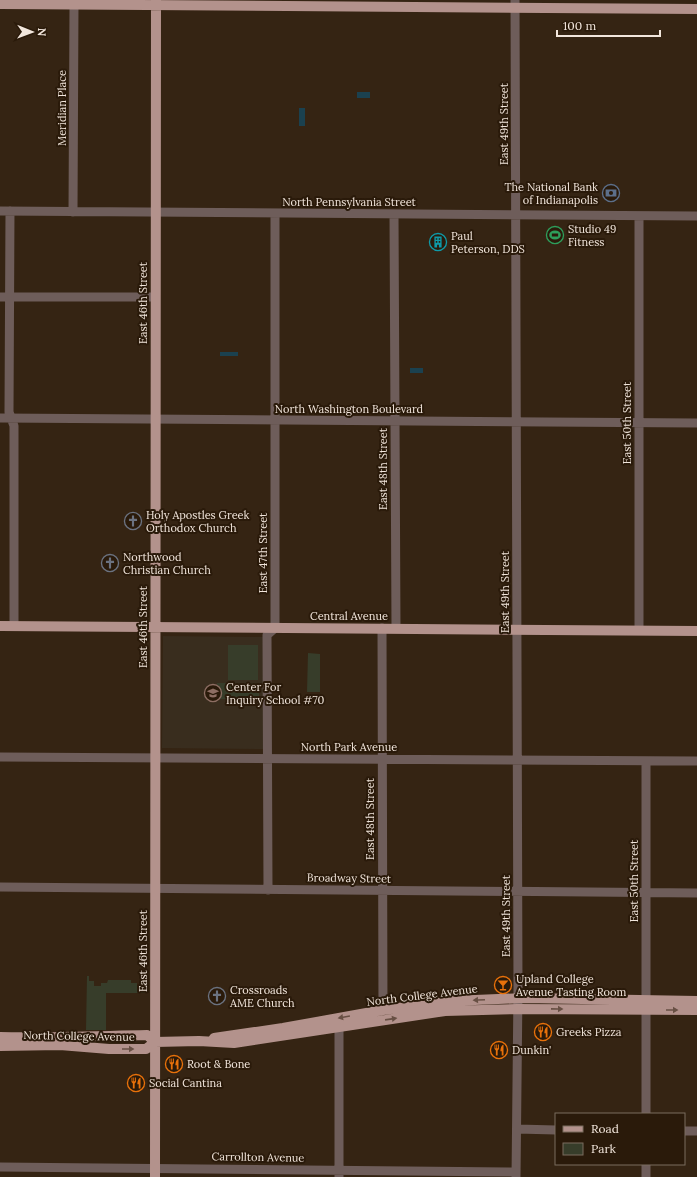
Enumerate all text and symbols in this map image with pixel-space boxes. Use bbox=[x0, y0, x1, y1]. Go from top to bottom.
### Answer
north arrow bbox=[12, 12, 52, 52]
scale bar bbox=[557, 12, 660, 38]
text: 100 m bbox=[563, 18, 596, 33]
text: N bbox=[35, 28, 49, 37]
street label: Meridian Place bbox=[55, 70, 69, 146]
street label: East 49th Street bbox=[497, 82, 511, 165]
place label: The National Bank of Indianapolis bbox=[504, 180, 598, 207]
bank icon: The National Bank of Indianapolis bbox=[601, 183, 621, 203]
street label: North Pennsylvania Street bbox=[282, 195, 417, 209]
place label: Studio 49 Fitness bbox=[568, 222, 616, 249]
sports icon: Studio 49 Fitness bbox=[545, 225, 565, 245]
place label: Paul Peterson, DDS bbox=[451, 229, 525, 256]
building icon: Paul Peterson, DDS bbox=[428, 232, 448, 252]
street label: East 46th Street bbox=[136, 261, 150, 344]
street label: East 50th Street bbox=[620, 381, 634, 464]
street label: North Washington Boulevard bbox=[275, 402, 424, 416]
street label: East 48th Street bbox=[376, 427, 390, 510]
place label: Holy Apostles Greek Orthodox Church bbox=[146, 508, 250, 535]
church icon: Holy Apostles Greek Orthodox Church bbox=[123, 511, 143, 531]
street label: East 47th Street bbox=[256, 512, 270, 593]
place label: Northwood Christian Church bbox=[123, 550, 211, 577]
street label: East 49th Street bbox=[498, 550, 512, 633]
church icon: Northwood Christian Church bbox=[100, 553, 120, 573]
street label: East 46th Street bbox=[136, 585, 150, 668]
street label: Central Avenue bbox=[310, 609, 388, 623]
place label: Center For Inquiry School #70 bbox=[226, 680, 325, 707]
school or university icon: Center For Inquiry School #70 bbox=[203, 683, 223, 703]
street label: North Park Avenue bbox=[301, 740, 397, 754]
street label: East 48th Street bbox=[363, 777, 377, 860]
street label: East 50th Street bbox=[627, 839, 641, 922]
street label: Broadway Street bbox=[307, 870, 392, 886]
street label: East 49th Street bbox=[499, 874, 513, 957]
street label: East 46th Street bbox=[136, 909, 150, 992]
place label: Upland College Avenue Tasting Room bbox=[515, 972, 626, 999]
bar icon: Upland College Avenue Tasting Room bbox=[493, 975, 513, 995]
street label: North College Avenue bbox=[366, 981, 478, 1009]
place label: Crossroads AME Church bbox=[229, 983, 295, 1010]
church icon: Crossroads AME Church bbox=[207, 986, 227, 1006]
one-way arrow bbox=[472, 997, 485, 1003]
one-way arrow bbox=[551, 1006, 564, 1012]
one-way arrow bbox=[666, 1007, 679, 1013]
one-way arrow bbox=[338, 1014, 350, 1020]
one-way arrow bbox=[385, 1016, 397, 1022]
restaurant icon: Greeks Pizza bbox=[533, 1022, 553, 1042]
place label: Greeks Pizza bbox=[556, 1025, 622, 1039]
street label: North College Avenue bbox=[23, 1028, 135, 1044]
restaurant icon: Dunkin' bbox=[489, 1040, 509, 1060]
place label: Dunkin' bbox=[512, 1043, 551, 1057]
one-way arrow bbox=[122, 1046, 135, 1052]
restaurant icon: Root & Bone bbox=[164, 1054, 184, 1074]
place label: Root & Bone bbox=[187, 1057, 250, 1071]
restaurant icon: Social Cantina bbox=[126, 1073, 146, 1093]
place label: Social Cantina bbox=[149, 1076, 222, 1090]
legend bbox=[555, 1113, 685, 1165]
text: Road bbox=[591, 1121, 619, 1136]
text: Park bbox=[591, 1141, 617, 1156]
street label: Carrollton Avenue bbox=[211, 1149, 305, 1165]

